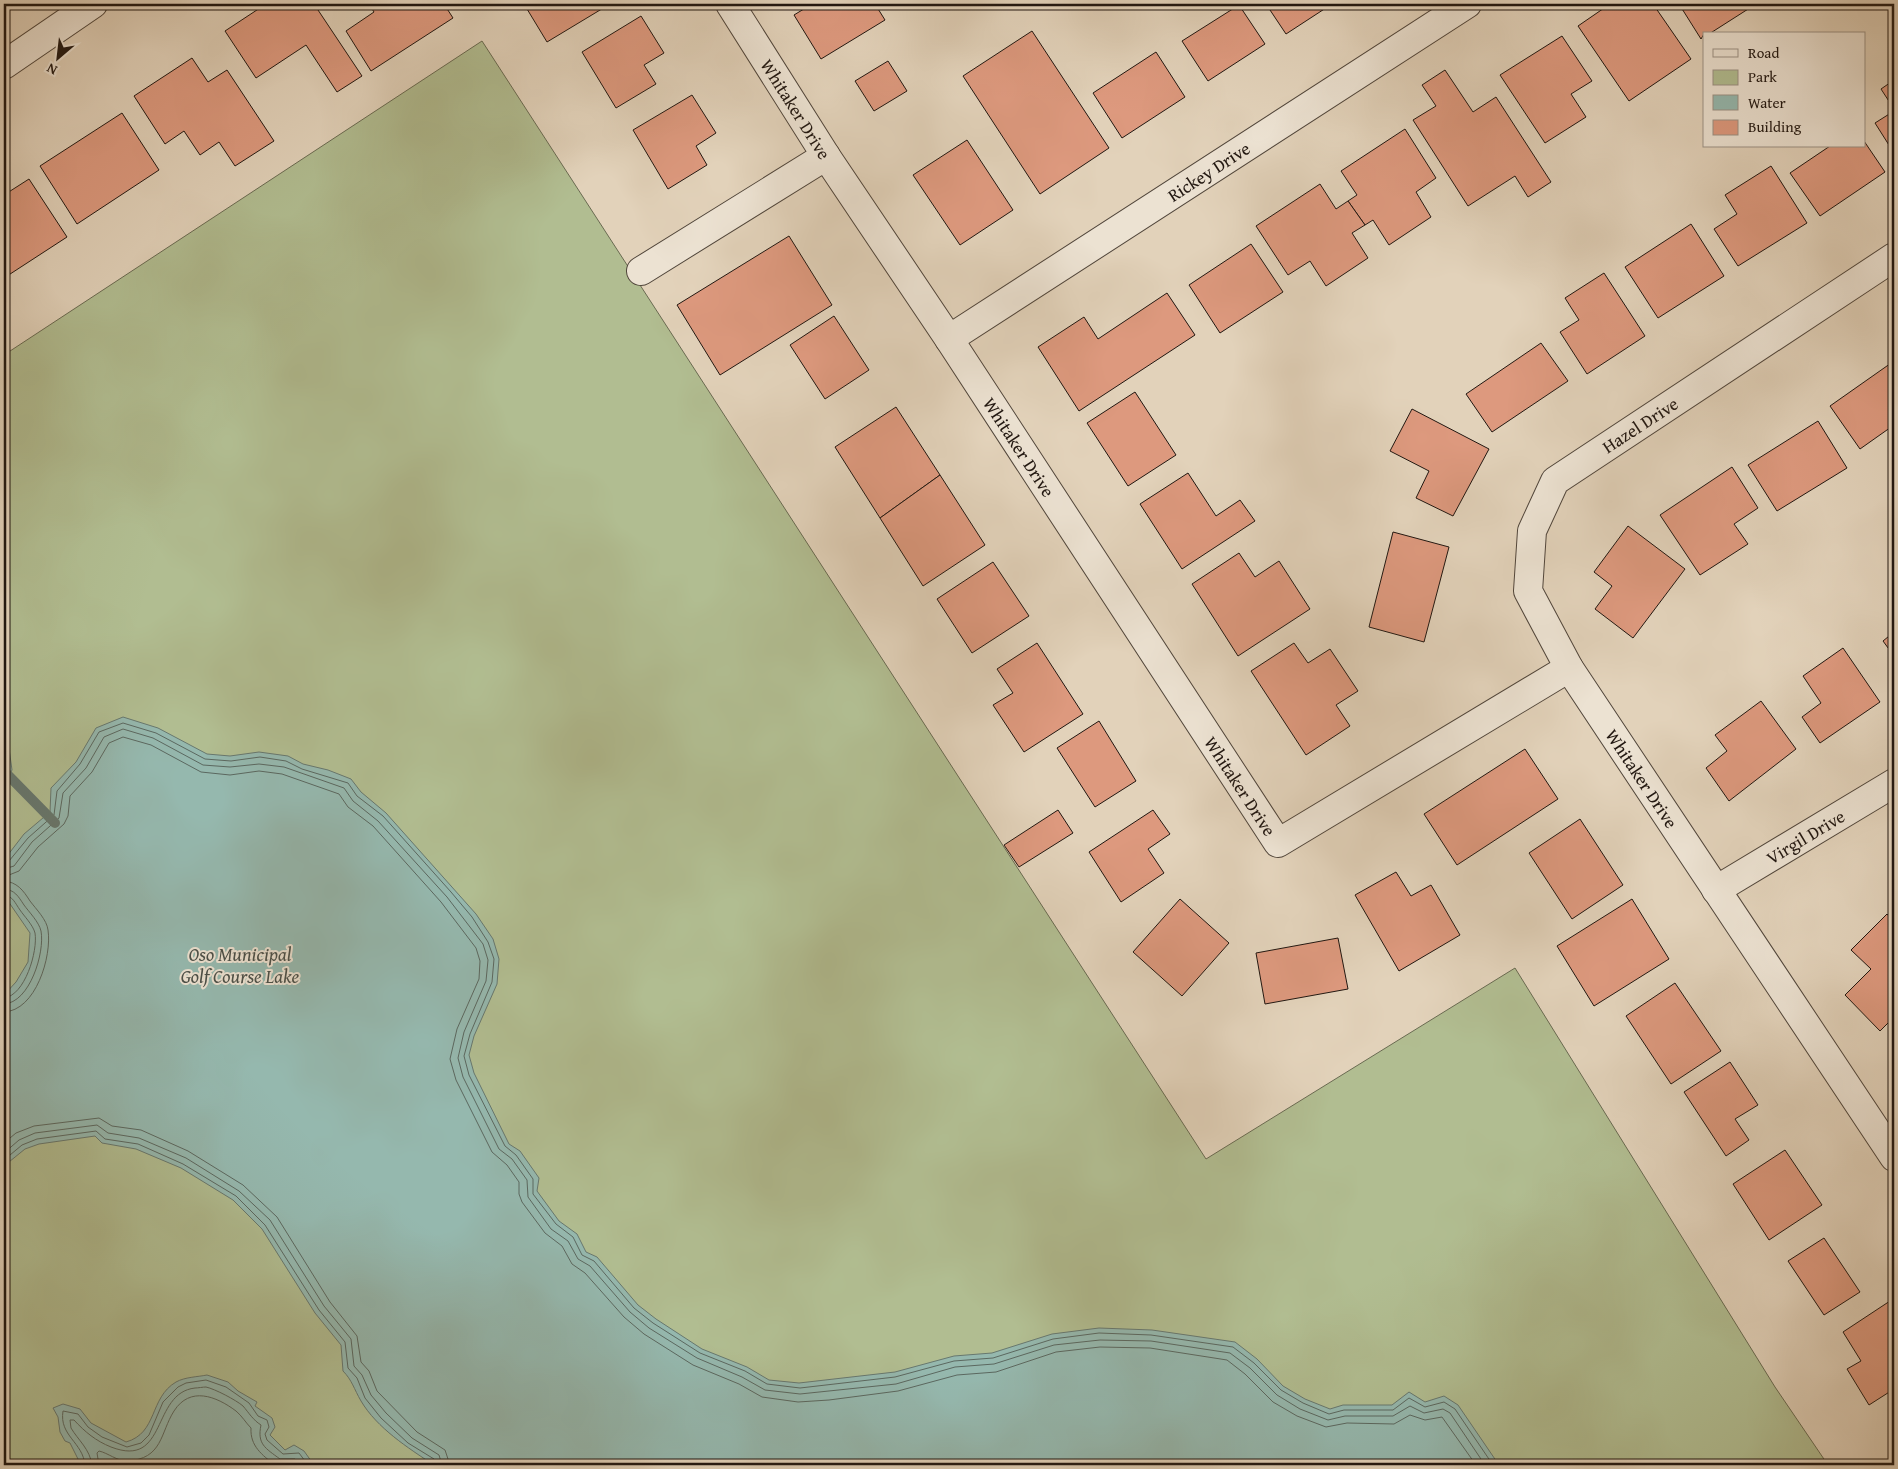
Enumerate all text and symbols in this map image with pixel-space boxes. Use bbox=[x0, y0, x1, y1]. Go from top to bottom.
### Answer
north arrow bbox=[32, 32, 82, 82]
legend bbox=[1703, 32, 1866, 148]
text: Road bbox=[1748, 42, 1779, 63]
street label: Whitaker Drive bbox=[754, 53, 838, 164]
text: N bbox=[43, 58, 61, 81]
text: Park bbox=[1748, 66, 1777, 87]
text: Water bbox=[1748, 92, 1786, 113]
text: Building bbox=[1748, 116, 1802, 137]
street label: Rickey Drive bbox=[1162, 134, 1255, 208]
street label: Hazel Drive bbox=[1597, 390, 1683, 460]
street label: Whitaker Drive bbox=[977, 392, 1062, 502]
street label: Whitaker Drive bbox=[1599, 723, 1685, 833]
street label: Whitaker Drive bbox=[1198, 731, 1283, 841]
street label: Virgil Drive bbox=[1761, 802, 1850, 871]
water label: Oso Municipal Golf Course Lake bbox=[181, 940, 300, 990]

